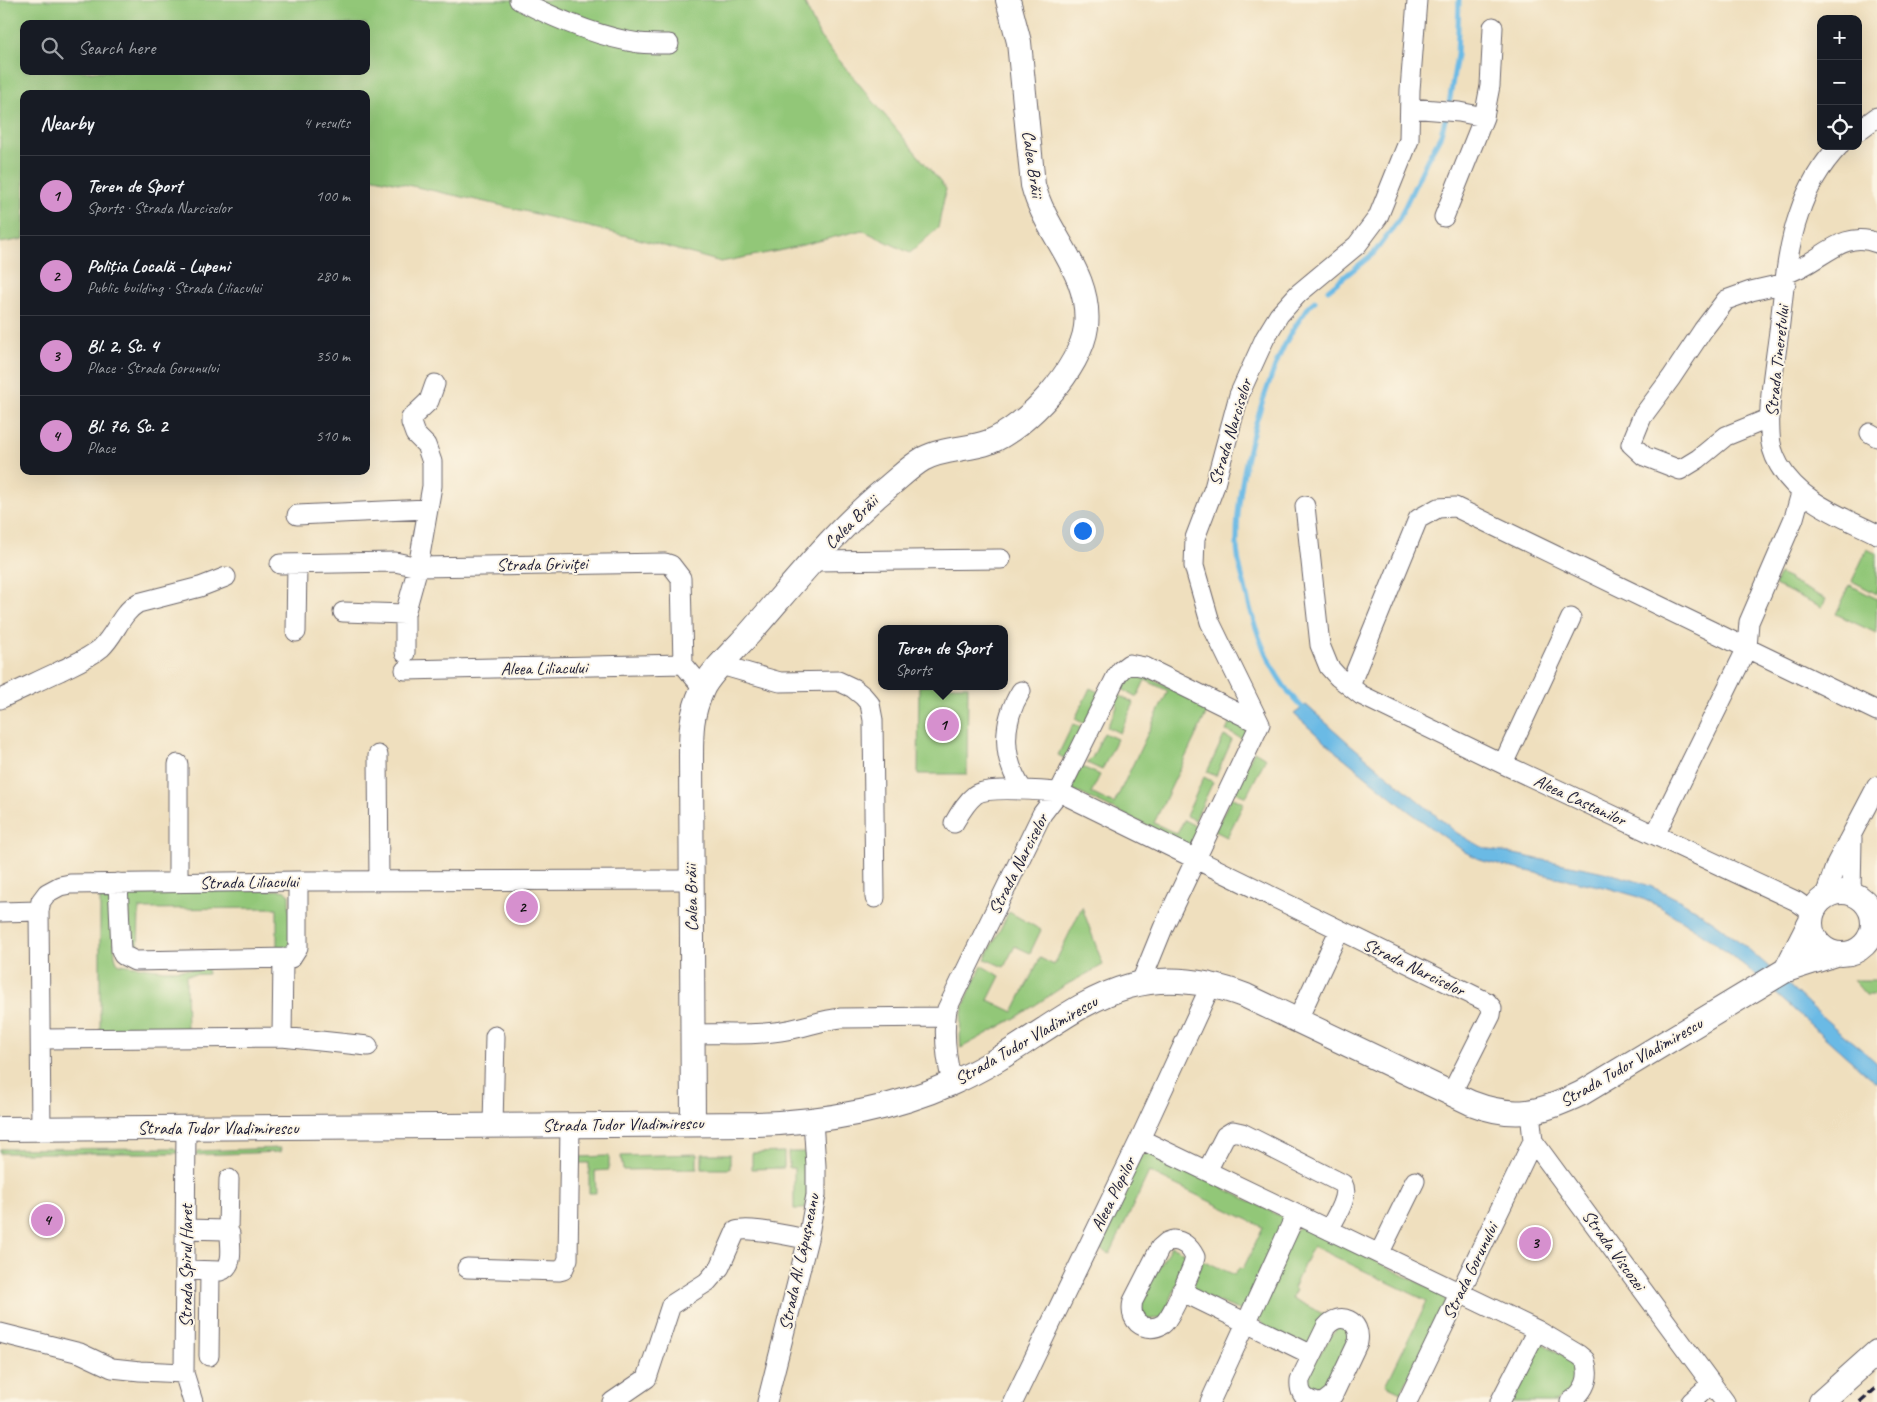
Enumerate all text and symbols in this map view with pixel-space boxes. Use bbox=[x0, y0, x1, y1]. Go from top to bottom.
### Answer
map controls bbox=[1817, 15, 1862, 150]
button: + bbox=[1817, 15, 1862, 60]
search box bbox=[20, 20, 370, 75]
icon: search bbox=[38, 34, 66, 62]
text: Search here bbox=[78, 36, 155, 60]
button: − bbox=[1817, 60, 1862, 105]
button: locate bbox=[1817, 105, 1862, 150]
text: Nearby bbox=[40, 110, 93, 136]
text: 4 results bbox=[303, 113, 350, 133]
street label: Calea Brăii bbox=[1017, 129, 1049, 201]
text: Teren de Sport bbox=[87, 174, 182, 198]
text: 1 bbox=[52, 186, 60, 206]
text: 100 m bbox=[316, 186, 350, 206]
text: Sports · Strada Narciselor bbox=[87, 198, 232, 218]
text: Poliția Locală - Lupeni bbox=[87, 254, 229, 278]
text: 2 bbox=[52, 266, 60, 286]
text: 280 m bbox=[316, 266, 350, 286]
text: Public building · Strada Liliacului bbox=[87, 278, 261, 298]
street label: Strada Tineretului bbox=[1760, 302, 1794, 418]
text: Bl. 2, Sc. 4 bbox=[87, 334, 159, 358]
text: 3 bbox=[52, 346, 60, 366]
text: 350 m bbox=[316, 346, 350, 366]
text: Place · Strada Gorunului bbox=[87, 358, 218, 378]
street label: Strada Narciselor bbox=[1203, 375, 1257, 488]
text: Bl. 76, Sc. 2 bbox=[87, 414, 168, 438]
text: 4 bbox=[52, 426, 60, 446]
text: 510 m bbox=[316, 426, 350, 446]
text: Place bbox=[87, 438, 115, 458]
street label: Calea Brăii bbox=[819, 489, 884, 554]
your location bbox=[1070, 518, 1096, 544]
street label: Strada Griviţei bbox=[496, 552, 590, 576]
popup bbox=[878, 625, 1008, 690]
text: Teren de Sport bbox=[895, 636, 991, 660]
street label: Aleea Liliacului bbox=[501, 656, 590, 680]
text: Sports bbox=[895, 660, 931, 680]
pin: 1 bbox=[927, 706, 959, 744]
street label: Aleea Castanilor bbox=[1531, 769, 1631, 831]
street label: Strada Narciselor bbox=[983, 809, 1054, 918]
street label: Calea Brăii bbox=[679, 862, 703, 932]
street label: Strada Liliacului bbox=[199, 870, 301, 894]
pin: 2 bbox=[506, 888, 538, 926]
street label: Strada Narciselor bbox=[1360, 933, 1470, 1002]
street label: Strada Tudor Vladimirescu bbox=[951, 990, 1102, 1090]
street label: Strada Tudor Vladimirescu bbox=[1556, 1012, 1707, 1112]
street label: Strada Tudor Vladimirescu bbox=[542, 1112, 705, 1136]
street label: Strada Tudor Vladimirescu bbox=[137, 1117, 300, 1139]
street label: Aleea Plopilor bbox=[1086, 1152, 1141, 1234]
street label: Strada Al. Lăpușneanu bbox=[774, 1190, 824, 1332]
pin: 4 bbox=[31, 1201, 63, 1239]
street label: Strada Spirul Haret bbox=[175, 1202, 197, 1328]
street label: Strada Viscozei bbox=[1577, 1206, 1652, 1297]
street label: Strada Gorunului bbox=[1437, 1217, 1504, 1323]
pin: 3 bbox=[1519, 1224, 1551, 1262]

